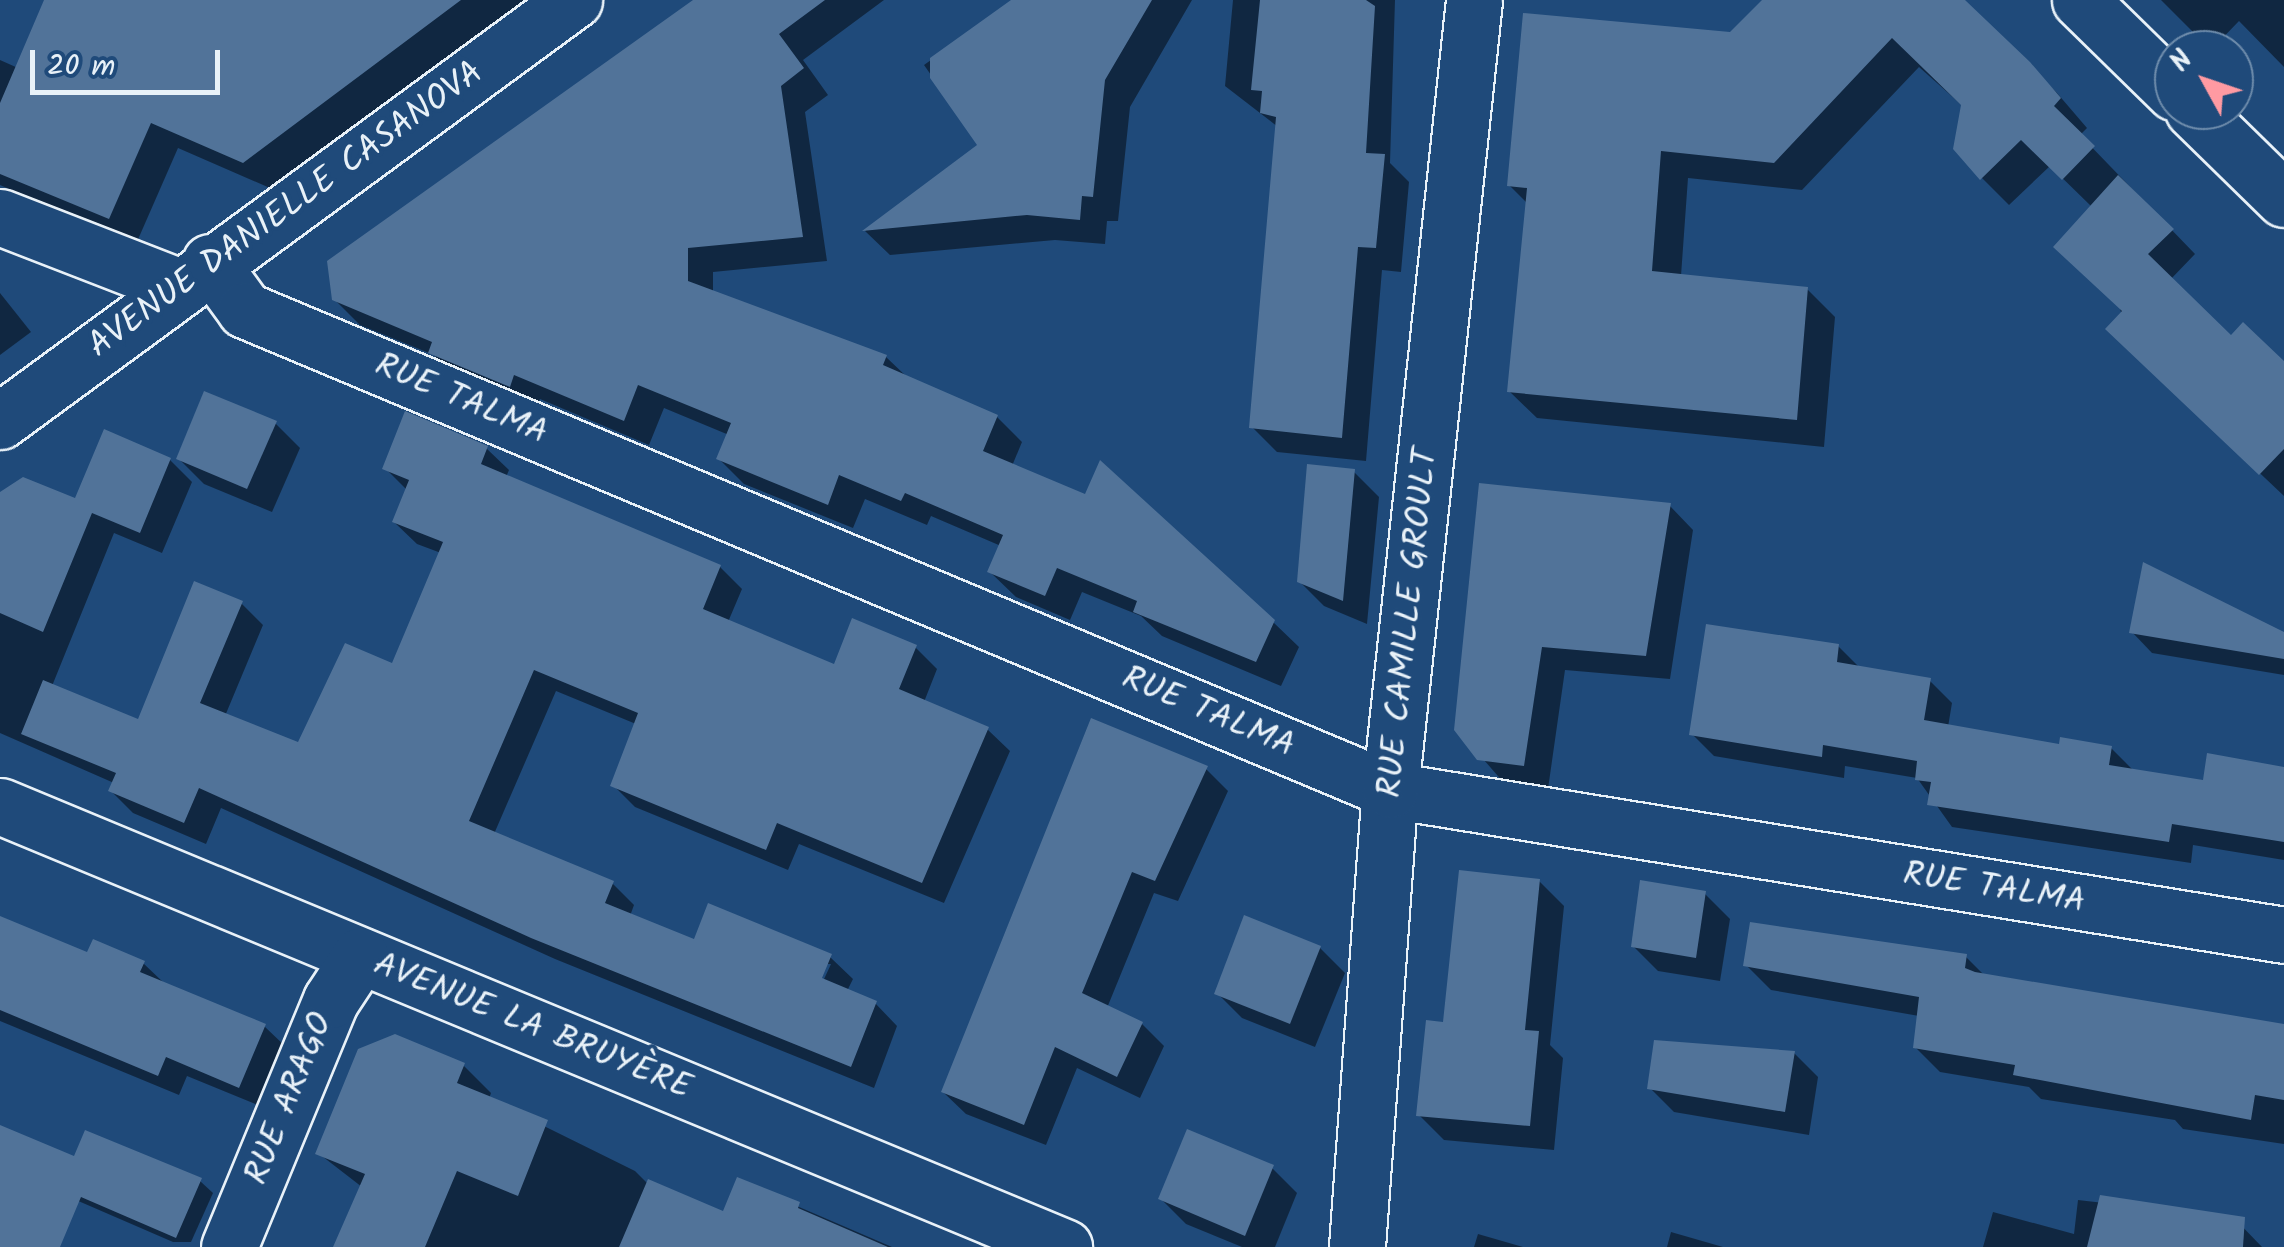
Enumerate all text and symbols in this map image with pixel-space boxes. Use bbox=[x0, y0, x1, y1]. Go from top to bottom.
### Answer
scale bar bbox=[35, 30, 225, 92]
north arrow bbox=[2154, 30, 2254, 130]
text: N bbox=[2159, 40, 2205, 83]
text: 20 m bbox=[47, 43, 115, 91]
street label: AVENUE DANIELLE CASANOVA bbox=[80, 52, 492, 368]
street label: RUE TALMA bbox=[368, 345, 554, 455]
street label: RUE CAMILLE GROULT bbox=[1370, 446, 1448, 800]
street label: RUE TALMA bbox=[1115, 658, 1301, 768]
street label: RUE TALMA bbox=[1900, 854, 2088, 924]
street label: AVENUE LA BRUYÈRE bbox=[367, 944, 697, 1110]
street label: RUE ARAGO bbox=[236, 1007, 344, 1191]

